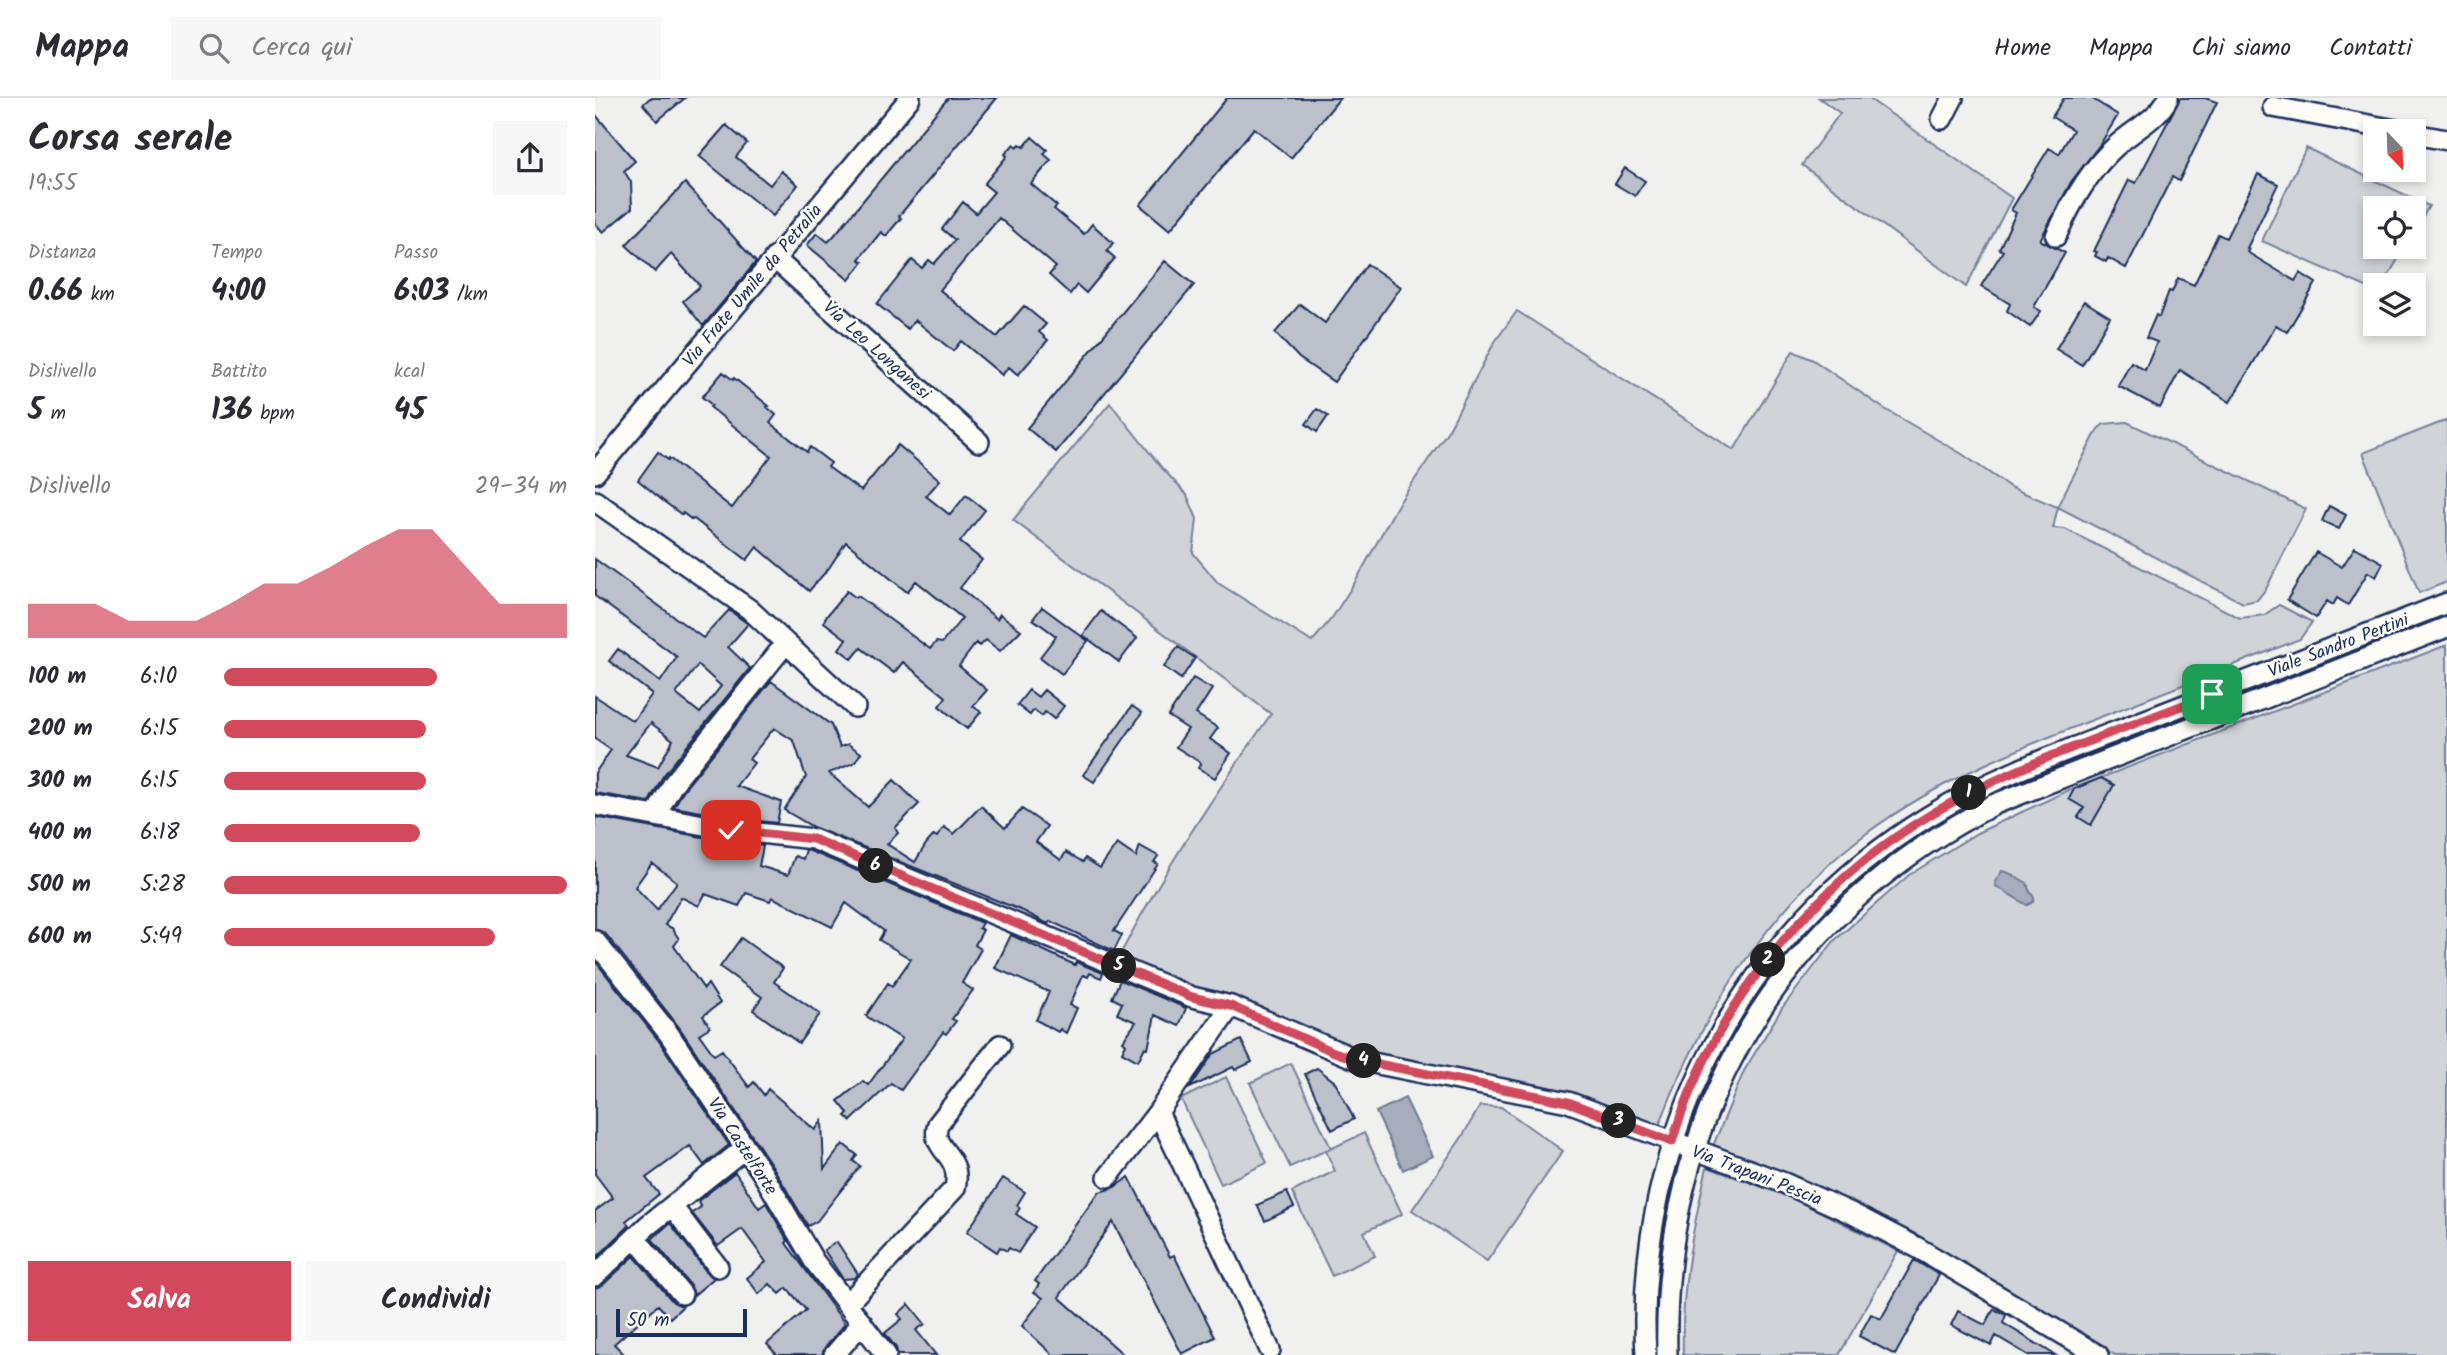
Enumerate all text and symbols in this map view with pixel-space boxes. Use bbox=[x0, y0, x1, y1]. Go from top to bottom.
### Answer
search box bbox=[171, 17, 661, 80]
text: Mappa bbox=[35, 22, 129, 75]
text: Cerca qui bbox=[251, 27, 352, 69]
icon: search bbox=[195, 29, 233, 67]
text: Home bbox=[1994, 29, 2051, 68]
text: Mappa bbox=[2089, 29, 2153, 68]
text: Chi siamo bbox=[2191, 29, 2291, 68]
text: Contatti bbox=[2329, 29, 2412, 68]
text: Corsa serale bbox=[28, 110, 232, 170]
north arrow bbox=[2363, 119, 2425, 182]
map controls bbox=[2363, 119, 2426, 336]
button: share bbox=[493, 121, 567, 195]
text: 19:55 bbox=[28, 166, 77, 202]
button: locate bbox=[2363, 196, 2426, 259]
street label: Via Frate Umile da Petralia bbox=[676, 198, 830, 374]
text: Distanza bbox=[28, 238, 97, 268]
text: Tempo bbox=[211, 238, 263, 268]
text: Passo bbox=[394, 238, 438, 268]
text: 0.66 bbox=[28, 268, 83, 316]
text: 4:00 bbox=[211, 268, 266, 316]
text: 6:03 bbox=[394, 268, 449, 316]
button: layers bbox=[2363, 273, 2426, 336]
text: km bbox=[83, 280, 115, 310]
text: /km bbox=[449, 280, 488, 310]
street label: Via Leo Longanesi bbox=[815, 294, 937, 408]
text: Dislivello bbox=[28, 357, 97, 387]
text: Battito bbox=[211, 357, 267, 387]
text: kcal bbox=[394, 357, 425, 387]
text: 5 bbox=[28, 387, 43, 435]
text: 136 bbox=[211, 387, 253, 435]
text: 45 bbox=[394, 387, 426, 435]
text: m bbox=[43, 399, 66, 429]
text: bpm bbox=[253, 399, 295, 429]
text: Dislivello bbox=[28, 469, 111, 505]
text: 29–34 m bbox=[475, 469, 567, 505]
street label: Viale Sandro Pertini bbox=[2264, 606, 2414, 687]
text: 100 m bbox=[28, 659, 86, 695]
text: 6:10 bbox=[140, 659, 177, 695]
pin bbox=[2182, 664, 2242, 724]
icon: arrive bbox=[2193, 675, 2231, 713]
text: 200 m bbox=[28, 711, 93, 747]
text: 6:15 bbox=[140, 711, 178, 747]
text: 300 m bbox=[28, 763, 92, 799]
text: 6:15 bbox=[140, 763, 178, 799]
pin: 1 bbox=[1951, 776, 1987, 810]
text: 1 bbox=[1966, 777, 1971, 807]
pin bbox=[701, 800, 761, 860]
icon: check bbox=[712, 811, 750, 849]
text: 400 m bbox=[28, 815, 92, 851]
text: 6:18 bbox=[140, 815, 180, 851]
pin: 6 bbox=[859, 848, 893, 884]
text: 6 bbox=[870, 850, 881, 880]
text: 500 m bbox=[28, 867, 91, 903]
text: 5:28 bbox=[140, 867, 185, 903]
text: 600 m bbox=[28, 919, 92, 955]
text: 5:49 bbox=[140, 919, 182, 955]
pin: 2 bbox=[1751, 942, 1785, 978]
text: 2 bbox=[1762, 944, 1773, 974]
pin: 5 bbox=[1101, 948, 1137, 984]
text: 5 bbox=[1114, 950, 1123, 980]
pin: 4 bbox=[1347, 1044, 1381, 1079]
text: 4 bbox=[1358, 1045, 1369, 1075]
street label: Via Castelforte bbox=[699, 1092, 784, 1202]
pin: 3 bbox=[1601, 1104, 1637, 1138]
text: 3 bbox=[1613, 1105, 1624, 1135]
street label: Via Trapani Pescia bbox=[1687, 1138, 1826, 1215]
button: Salva bbox=[28, 1261, 291, 1341]
button: Condividi bbox=[305, 1261, 567, 1341]
scale bar bbox=[616, 1306, 747, 1338]
text: 50 m bbox=[627, 1306, 669, 1336]

